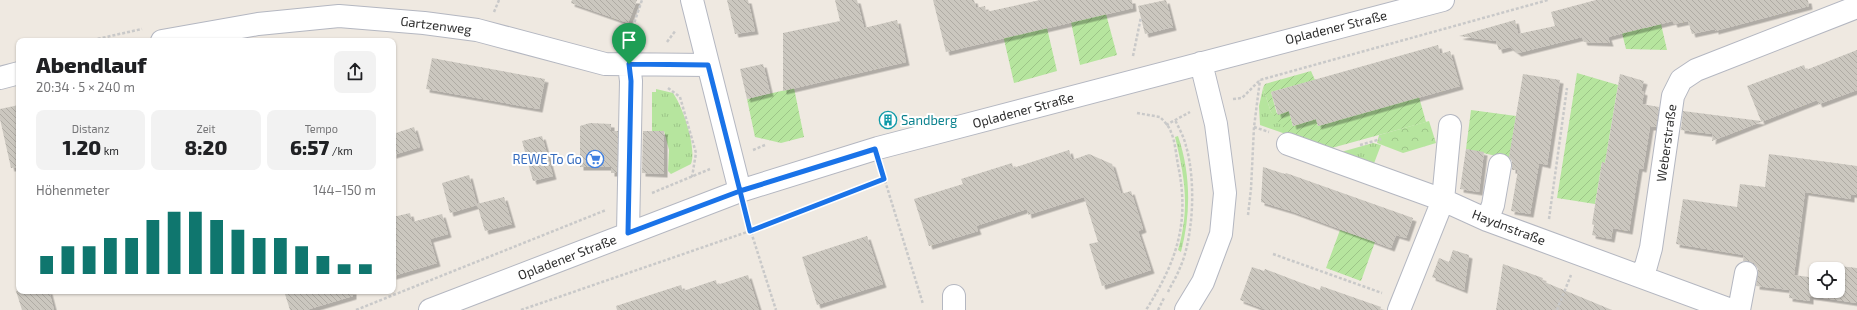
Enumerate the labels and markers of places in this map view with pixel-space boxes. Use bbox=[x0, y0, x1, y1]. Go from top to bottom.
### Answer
pin bbox=[612, 23, 646, 64]
building icon: Sandberg bbox=[878, 110, 898, 130]
place label: Sandberg bbox=[901, 112, 957, 128]
supermarket icon: REWE To Go bbox=[585, 149, 605, 169]
place label: REWE To Go bbox=[513, 151, 582, 167]

